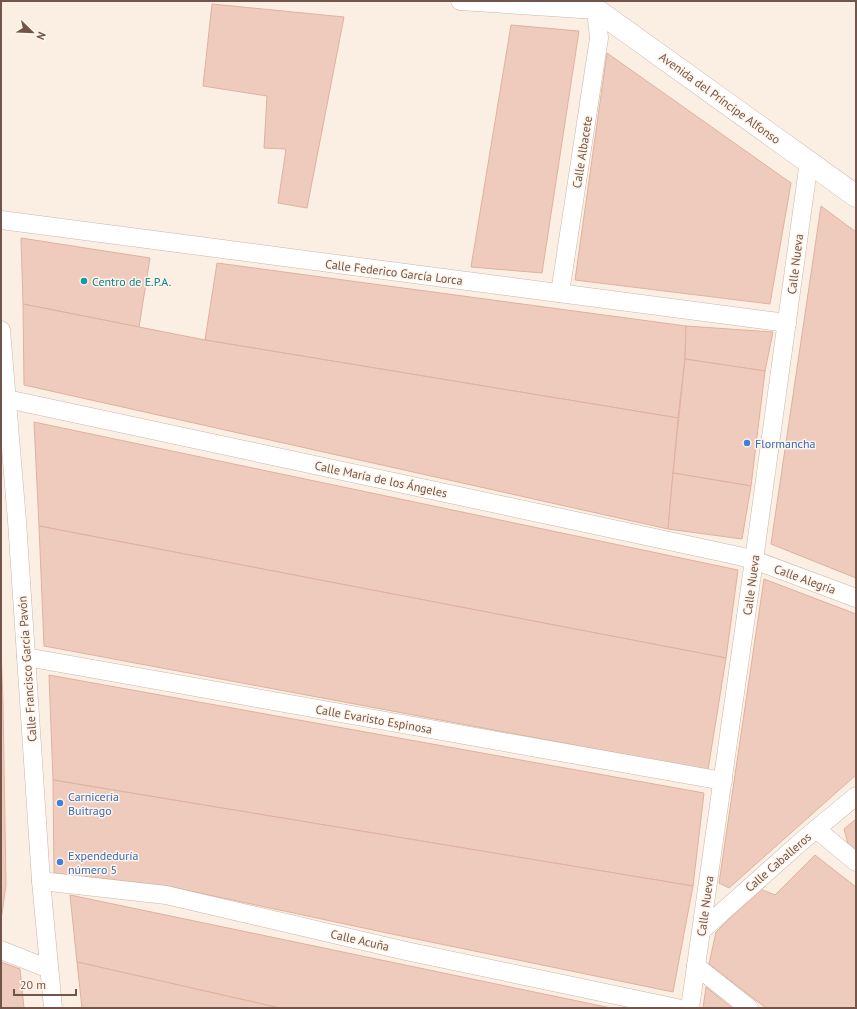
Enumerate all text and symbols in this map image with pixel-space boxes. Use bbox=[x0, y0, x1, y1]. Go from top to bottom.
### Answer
north arrow bbox=[12, 12, 52, 52]
text: N bbox=[33, 30, 49, 42]
street label: Avenida del Príncipe Alfonso bbox=[657, 49, 783, 147]
street label: Calle Albacete bbox=[569, 115, 595, 189]
street label: Calle Nueva bbox=[784, 233, 806, 295]
street label: Calle Federico García Lorca bbox=[324, 256, 464, 288]
place label: Centro de E.P.A. bbox=[92, 274, 171, 289]
marker: Centro de E.P.A. bbox=[79, 276, 89, 286]
place label: Flormancha bbox=[755, 436, 815, 451]
marker: Flormancha bbox=[742, 438, 752, 448]
street label: Calle María de los Ángeles bbox=[313, 458, 449, 500]
street label: Calle Nueva bbox=[739, 554, 763, 616]
street label: Calle Alegría bbox=[772, 561, 838, 597]
street label: Calle Francisco García Pavón bbox=[14, 596, 40, 742]
street label: Calle Evaristo Espinosa bbox=[314, 701, 434, 737]
place label: Carnicería Buitrago bbox=[68, 789, 119, 818]
marker: Carnicería Buitrago bbox=[55, 798, 65, 808]
street label: Calle Caballeros bbox=[742, 829, 814, 895]
place label: Expendeduría número 5 bbox=[68, 848, 139, 877]
marker: Expendeduría número 5 bbox=[55, 857, 65, 867]
street label: Calle Nueva bbox=[693, 875, 717, 937]
street label: Calle Acuña bbox=[329, 926, 391, 954]
scale bar bbox=[14, 971, 76, 997]
text: 20 m bbox=[20, 977, 46, 992]

